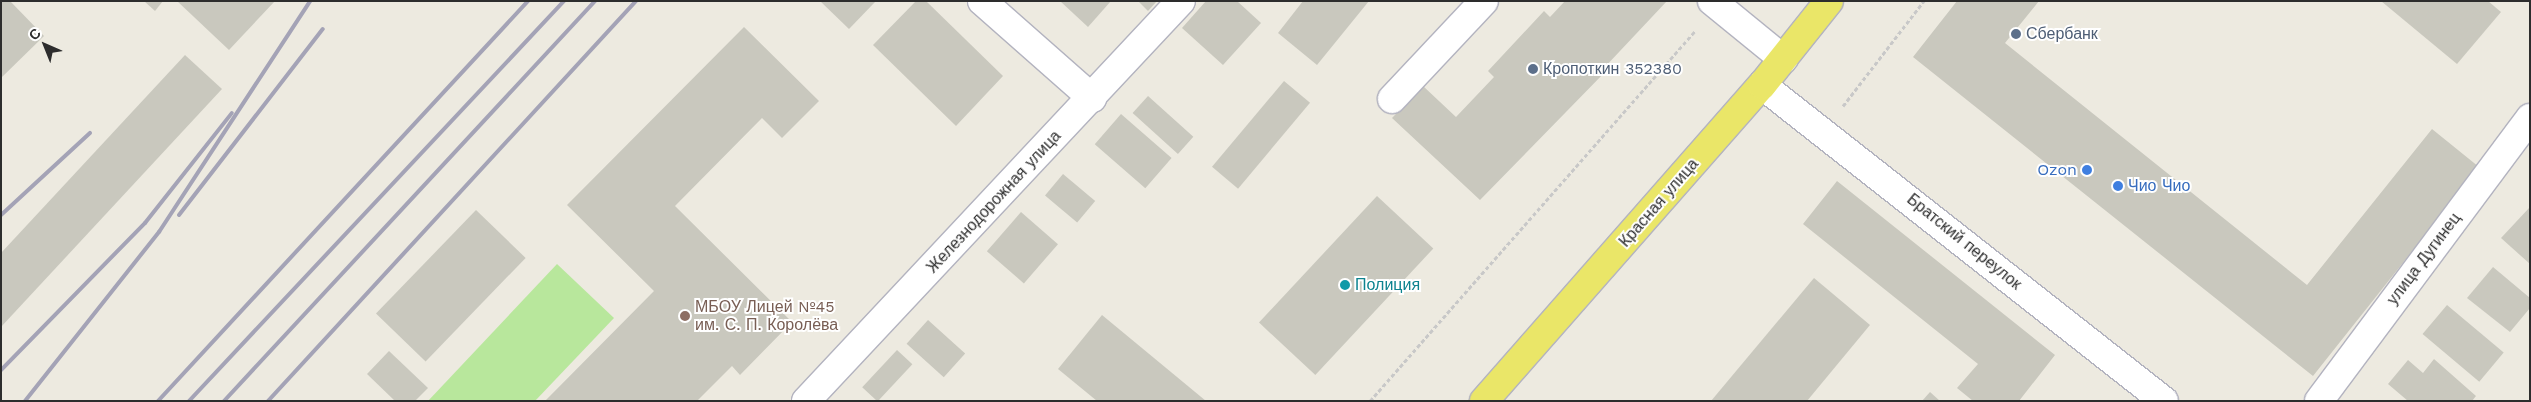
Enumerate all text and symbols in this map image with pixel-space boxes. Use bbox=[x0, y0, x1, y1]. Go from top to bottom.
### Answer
north arrow bbox=[20, 20, 70, 70]
place label: Сбербанк bbox=[2026, 24, 2098, 44]
text: С bbox=[25, 25, 44, 43]
marker: Сбербанк bbox=[2010, 28, 2022, 40]
place label: Кропоткин 352380 bbox=[1543, 59, 1682, 79]
marker: Кропоткин 352380 bbox=[1527, 63, 1539, 75]
street label: Железнодорожная улица bbox=[923, 127, 1065, 277]
street label: Красная улица bbox=[1615, 155, 1703, 251]
place label: Ozon bbox=[2037, 160, 2077, 180]
marker: Ozon bbox=[2081, 164, 2093, 176]
place label: Чио Чио bbox=[2128, 176, 2190, 196]
marker: Чио Чио bbox=[2112, 180, 2124, 192]
street label: Братский переулок bbox=[1903, 190, 2025, 294]
street label: улица Дугинец bbox=[2383, 209, 2465, 309]
place label: Полиция bbox=[1355, 275, 1420, 295]
marker: Полиция bbox=[1339, 279, 1351, 291]
place label: МБОУ Лицей №45 им. С. П. Королёва bbox=[695, 297, 838, 335]
marker: МБОУ Лицей №45 им. С. П. Королёва bbox=[679, 310, 691, 322]

